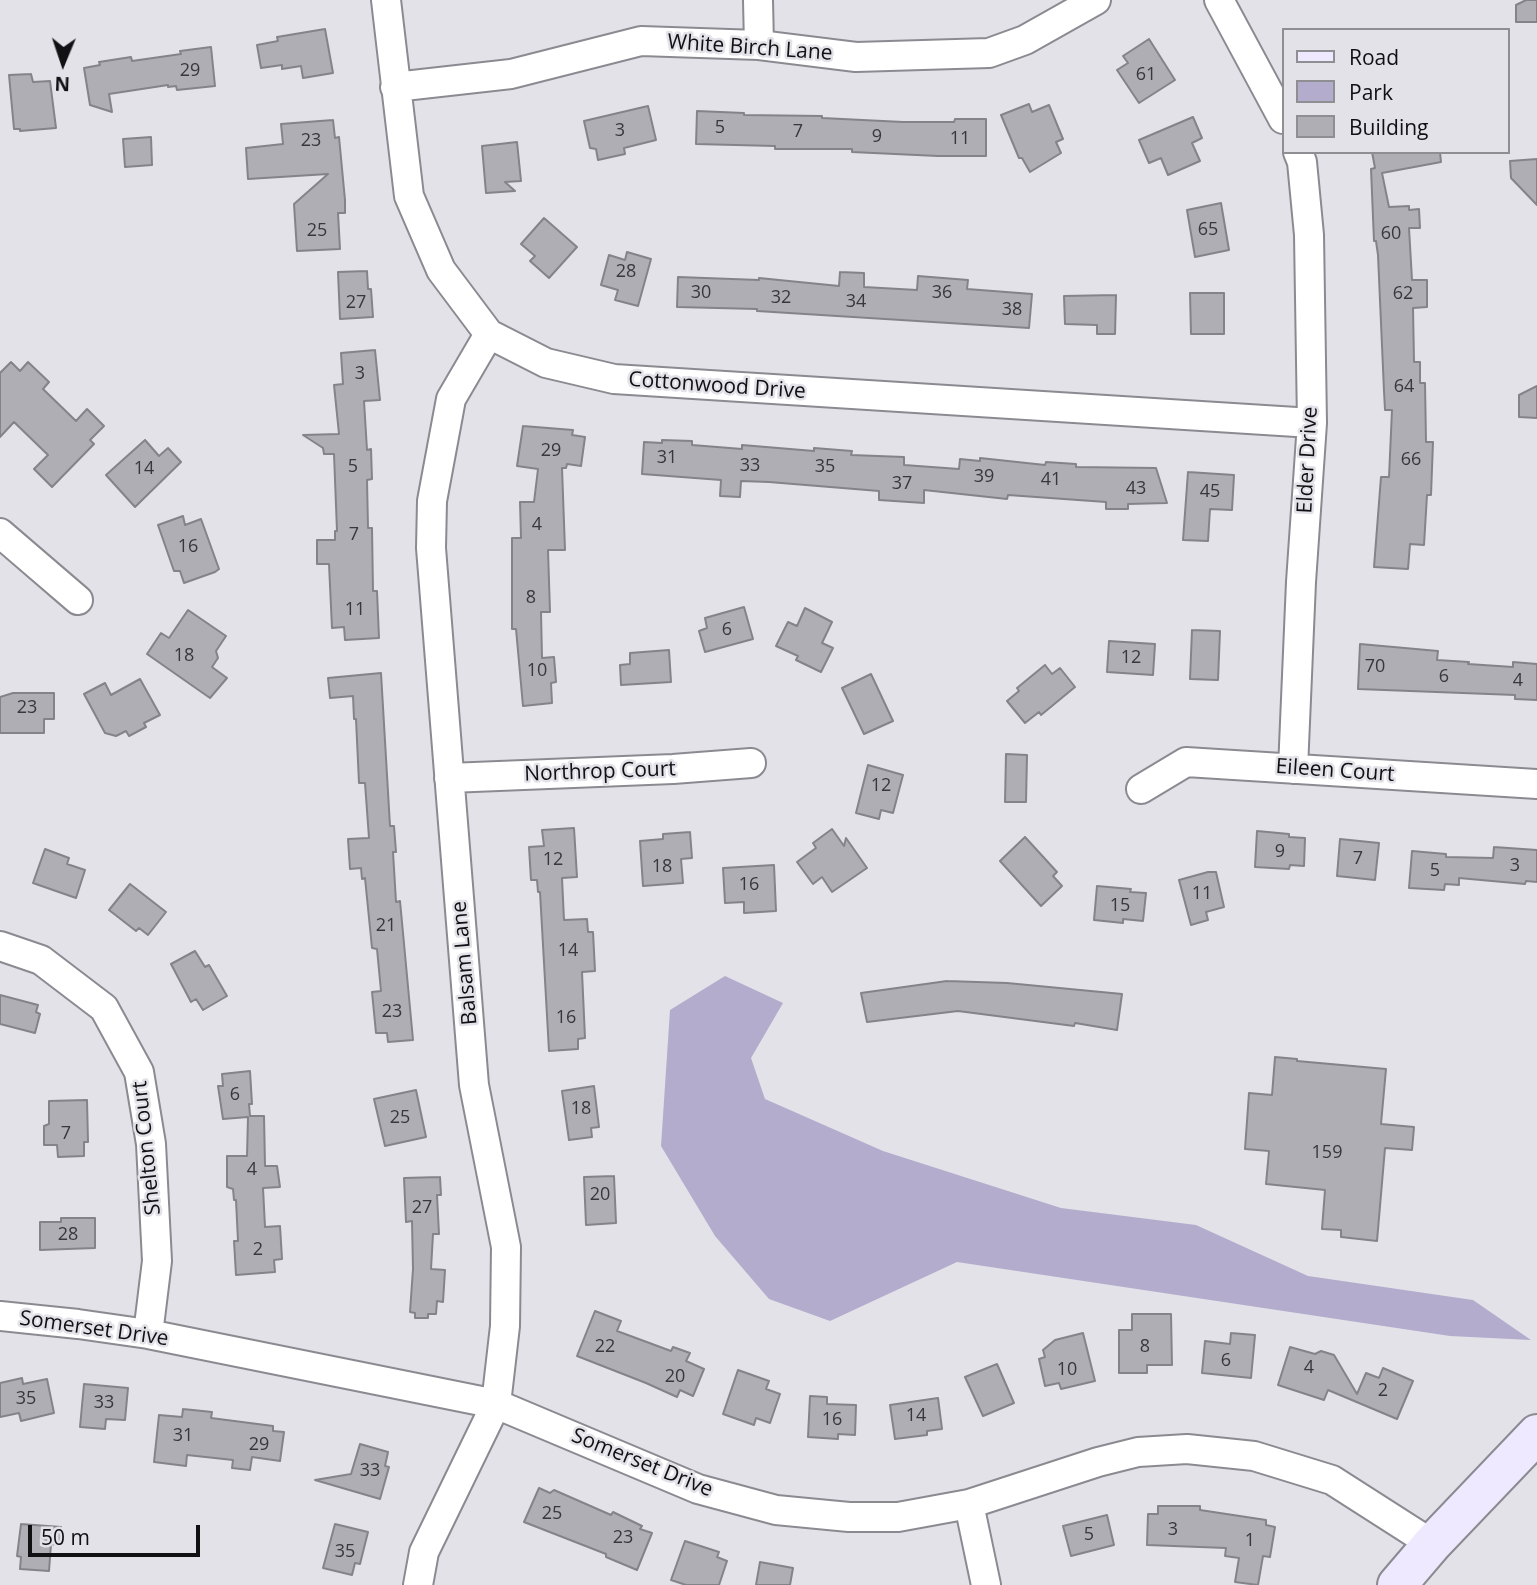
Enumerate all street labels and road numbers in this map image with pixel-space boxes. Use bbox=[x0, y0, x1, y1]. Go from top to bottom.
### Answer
street label: White Birch Lane bbox=[667, 30, 833, 66]
street label: Cottonwood Drive bbox=[628, 367, 806, 405]
street label: Elder Drive bbox=[1293, 406, 1323, 514]
street label: Eileen Court bbox=[1275, 754, 1395, 788]
street label: Northrop Court bbox=[524, 757, 676, 787]
street label: Balsam Lane bbox=[447, 900, 483, 1026]
street label: Shelton Court bbox=[127, 1080, 167, 1216]
street label: Somerset Drive bbox=[18, 1306, 170, 1352]
street label: Somerset Drive bbox=[568, 1423, 716, 1503]

